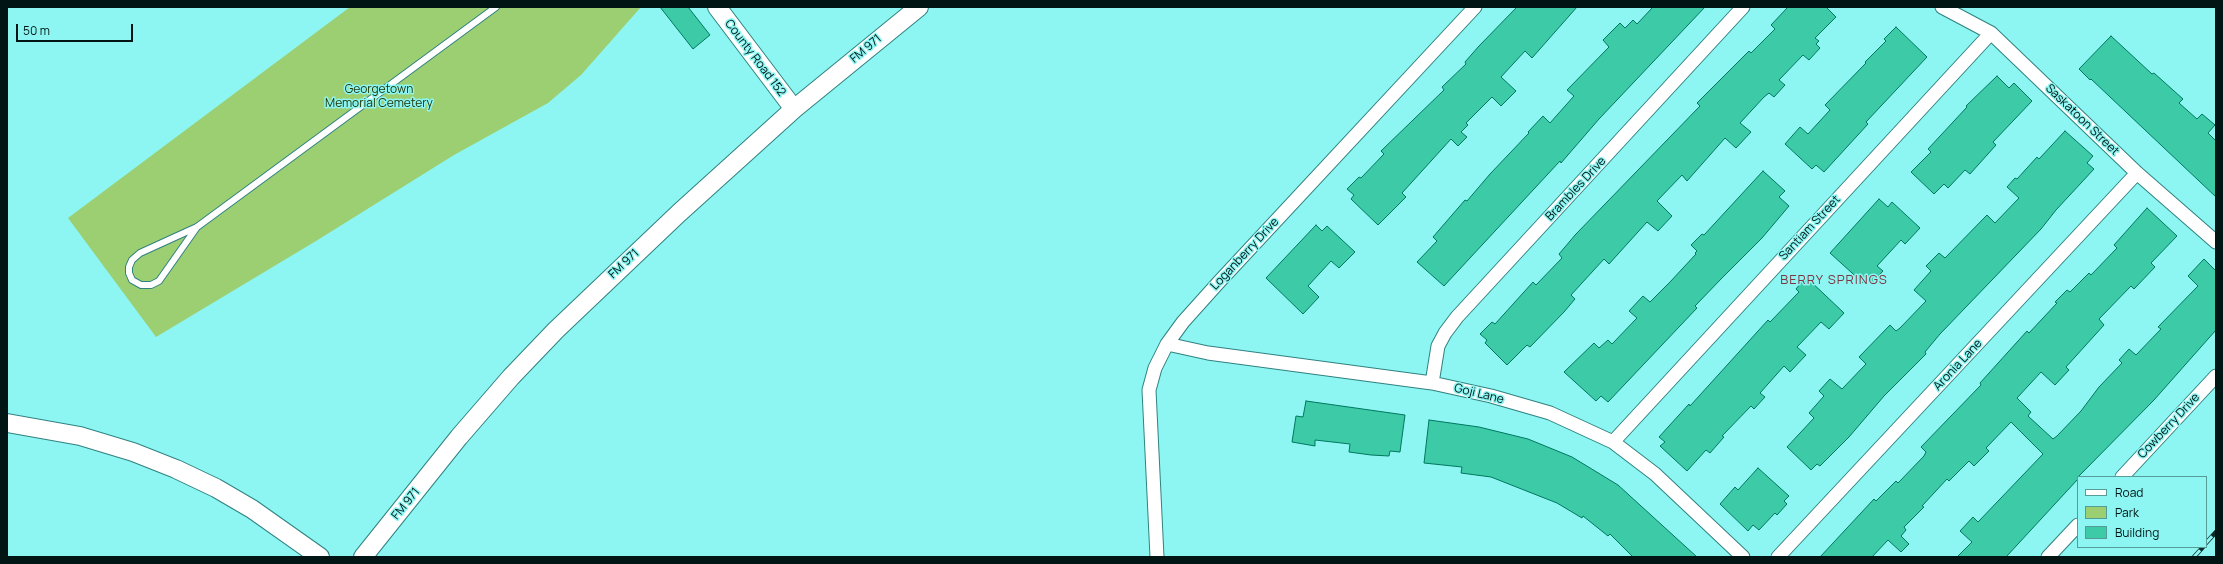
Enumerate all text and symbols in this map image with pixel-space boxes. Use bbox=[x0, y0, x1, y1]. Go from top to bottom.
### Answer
scale bar bbox=[18, 16, 135, 42]
street label: County Road 152 bbox=[721, 17, 789, 99]
text: 50 m bbox=[23, 22, 50, 39]
street label: FM 971 bbox=[847, 32, 885, 66]
street label: Saskatoon Street bbox=[2042, 81, 2122, 159]
park label: Georgetown Memorial Cemetery bbox=[325, 83, 433, 111]
street label: Brambles Drive bbox=[1543, 154, 1609, 224]
street label: Santiam Street bbox=[1776, 193, 1844, 263]
street label: Loganberry Drive bbox=[1208, 215, 1282, 293]
street label: FM 971 bbox=[606, 246, 642, 282]
district label: BERRY SPRINGS bbox=[1780, 272, 1888, 288]
street label: Aronia Lane bbox=[1931, 336, 1985, 394]
street label: Goji Lane bbox=[1453, 381, 1505, 407]
street label: Cowberry Drive bbox=[2135, 390, 2203, 462]
legend bbox=[2077, 476, 2207, 548]
text: Road bbox=[2115, 484, 2143, 501]
street label: FM 971 bbox=[389, 485, 423, 523]
text: Park bbox=[2115, 504, 2139, 521]
text: Building bbox=[2115, 524, 2159, 541]

